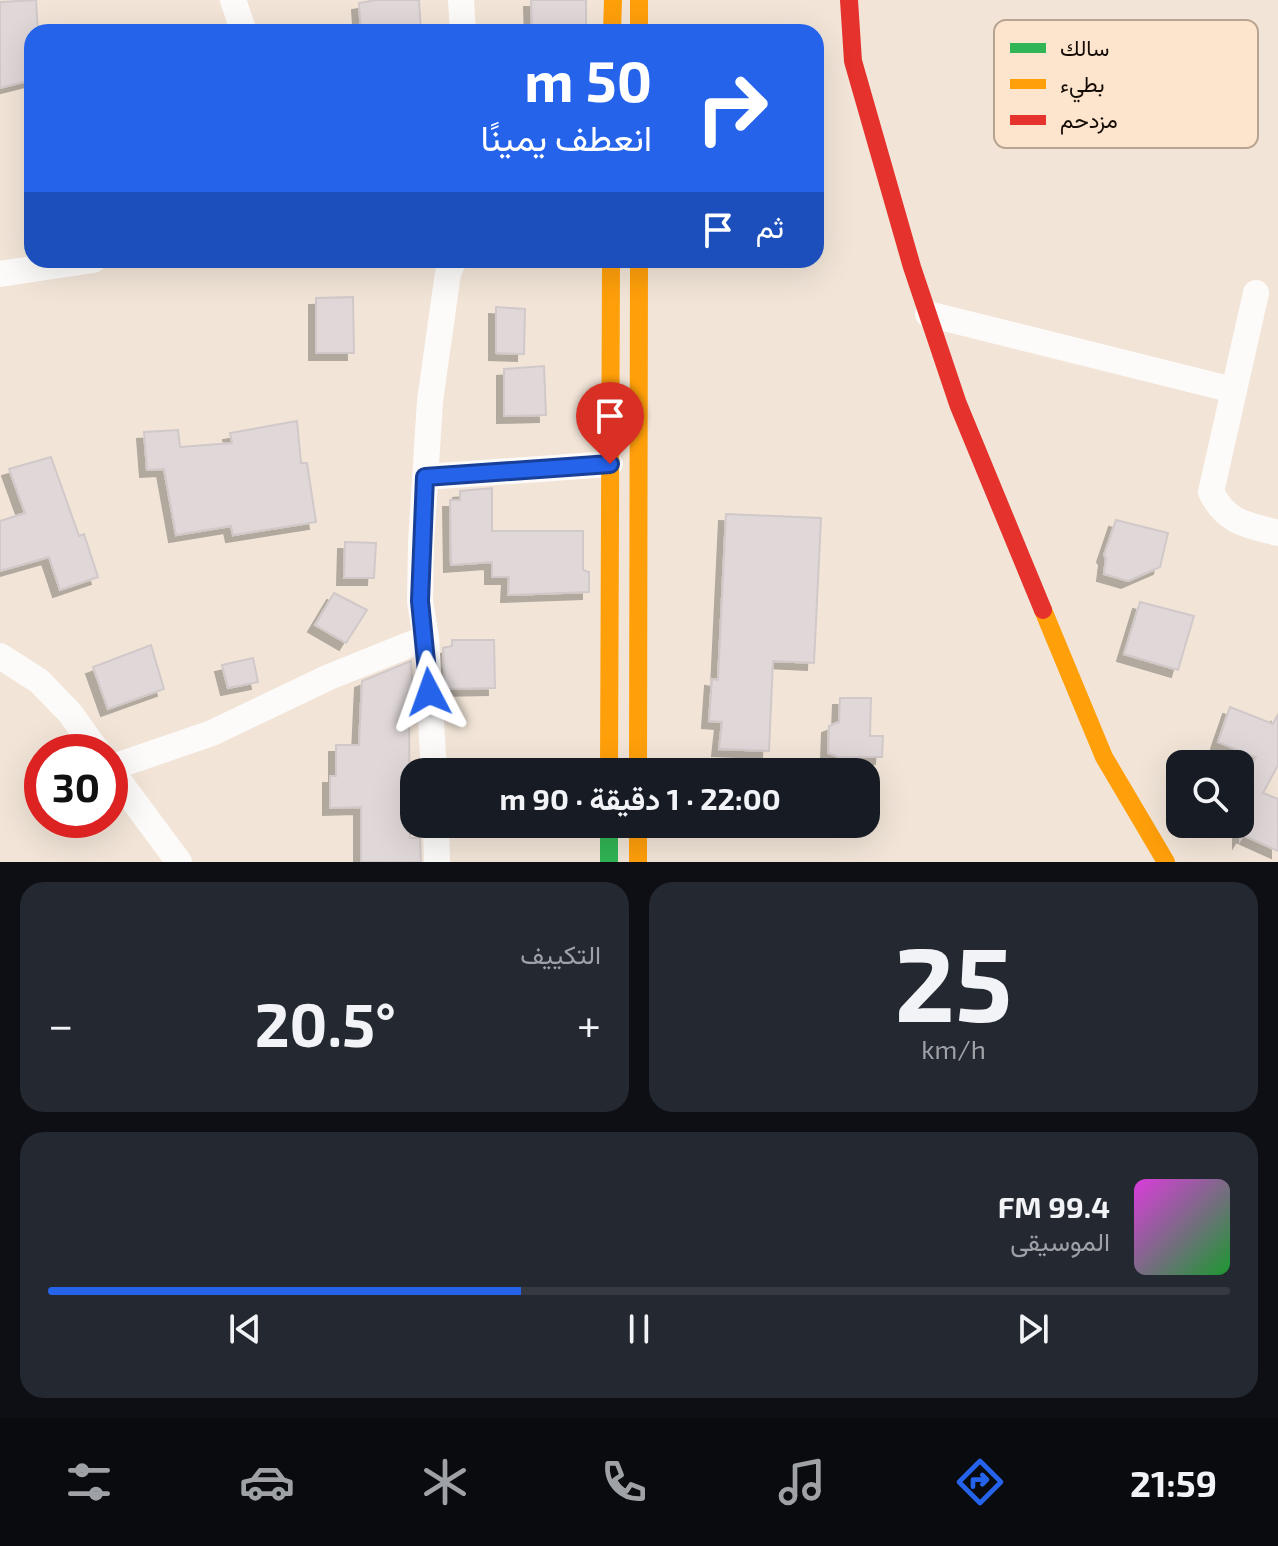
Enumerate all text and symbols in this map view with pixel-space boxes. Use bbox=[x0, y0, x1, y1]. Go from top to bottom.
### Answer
legend bbox=[994, 20, 1258, 148]
text: سالك bbox=[1060, 34, 1109, 60]
text: 50 m bbox=[524, 46, 652, 113]
icon: right bbox=[680, 56, 784, 160]
text: بطيء bbox=[1060, 70, 1105, 103]
text: مزدحم bbox=[1060, 106, 1118, 135]
text: انعطف يمينًا bbox=[481, 115, 652, 158]
icon: arrive bbox=[696, 208, 740, 252]
text: ثم bbox=[756, 208, 784, 244]
pin bbox=[576, 382, 644, 464]
icon: arrive bbox=[588, 394, 632, 438]
position arrow bbox=[387, 650, 471, 734]
speed limit sign: 30 bbox=[24, 734, 128, 838]
map controls bbox=[1166, 750, 1254, 838]
button: search bbox=[1166, 750, 1254, 838]
text: 22:00 · 1 دقيقة · 90 m bbox=[499, 780, 781, 816]
text: 25 bbox=[895, 918, 1012, 1043]
text: التكييف bbox=[520, 938, 601, 969]
text: 20.5° bbox=[255, 987, 396, 1059]
text: − bbox=[48, 997, 74, 1050]
text: + bbox=[577, 997, 601, 1050]
text: km/h bbox=[921, 1033, 986, 1064]
text: 99.4 FM bbox=[998, 1188, 1110, 1224]
text: الموسيقى bbox=[1010, 1225, 1110, 1256]
icon: previous bbox=[223, 1307, 267, 1351]
icon: pause bbox=[617, 1307, 661, 1351]
icon: next bbox=[1011, 1307, 1055, 1351]
icon: filters bbox=[61, 1454, 117, 1510]
icon: car bbox=[239, 1454, 295, 1510]
icon: climate bbox=[417, 1454, 473, 1510]
icon: phone bbox=[596, 1454, 652, 1510]
icon: music bbox=[774, 1454, 830, 1510]
icon: directions bbox=[952, 1454, 1008, 1510]
text: 21:59 bbox=[1130, 1461, 1217, 1504]

